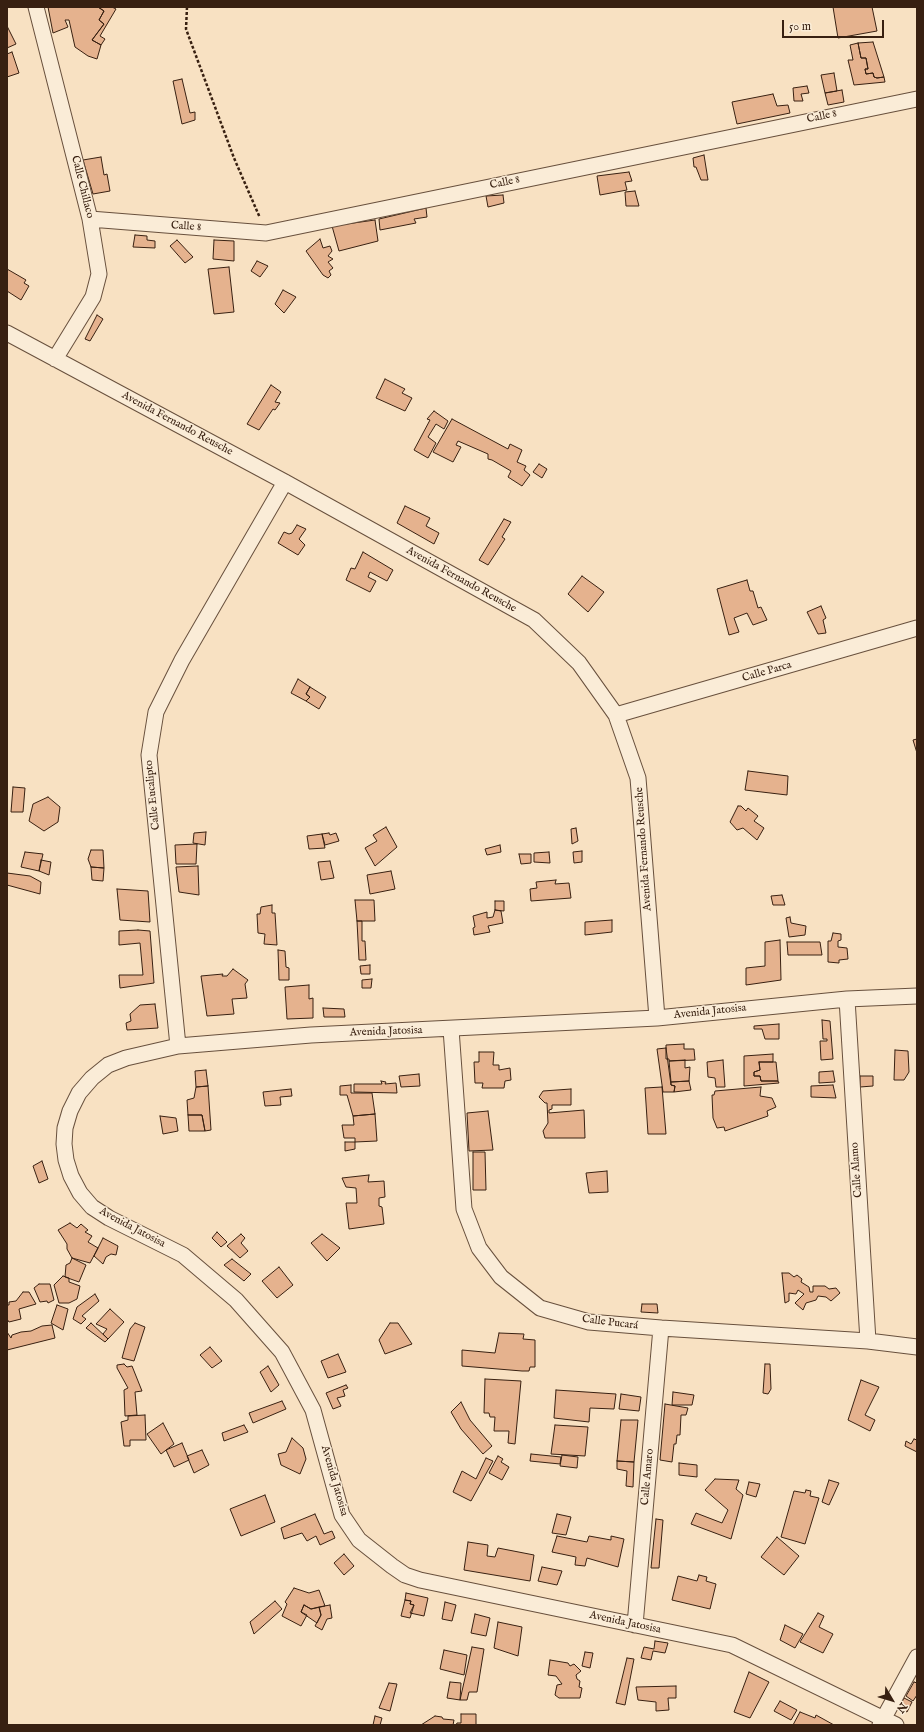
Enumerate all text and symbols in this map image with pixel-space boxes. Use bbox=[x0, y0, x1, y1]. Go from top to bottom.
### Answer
scale bar bbox=[784, 12, 886, 38]
text: 50 m bbox=[789, 19, 811, 34]
street label: Calle 8 bbox=[806, 107, 838, 127]
street label: Calle Chillaco bbox=[68, 154, 96, 220]
street label: Calle 8 bbox=[489, 173, 521, 193]
street label: Calle 8 bbox=[170, 219, 202, 235]
street label: Avenida Fernando Reusche bbox=[119, 389, 235, 459]
street label: Avenida Fernando Reusche bbox=[404, 544, 518, 616]
street label: Calle Parca bbox=[741, 659, 793, 685]
street label: Calle Eucalipto bbox=[143, 759, 163, 831]
street label: Avenida Fernando Reusche bbox=[633, 787, 655, 911]
street label: Avenida Jatosisa bbox=[673, 1002, 747, 1022]
street label: Avenida Jatosisa bbox=[349, 1024, 423, 1040]
street label: Calle Alamo bbox=[848, 1142, 866, 1198]
street label: Avenida Jatosisa bbox=[97, 1205, 167, 1251]
street label: Calle Pucará bbox=[581, 1313, 639, 1333]
street label: Avenida Jatosisa bbox=[318, 1444, 350, 1518]
street label: Calle Amaro bbox=[639, 1448, 657, 1506]
street label: Avenida Jatosisa bbox=[588, 1609, 662, 1637]
north arrow bbox=[872, 1680, 912, 1720]
text: N bbox=[893, 1699, 910, 1715]

